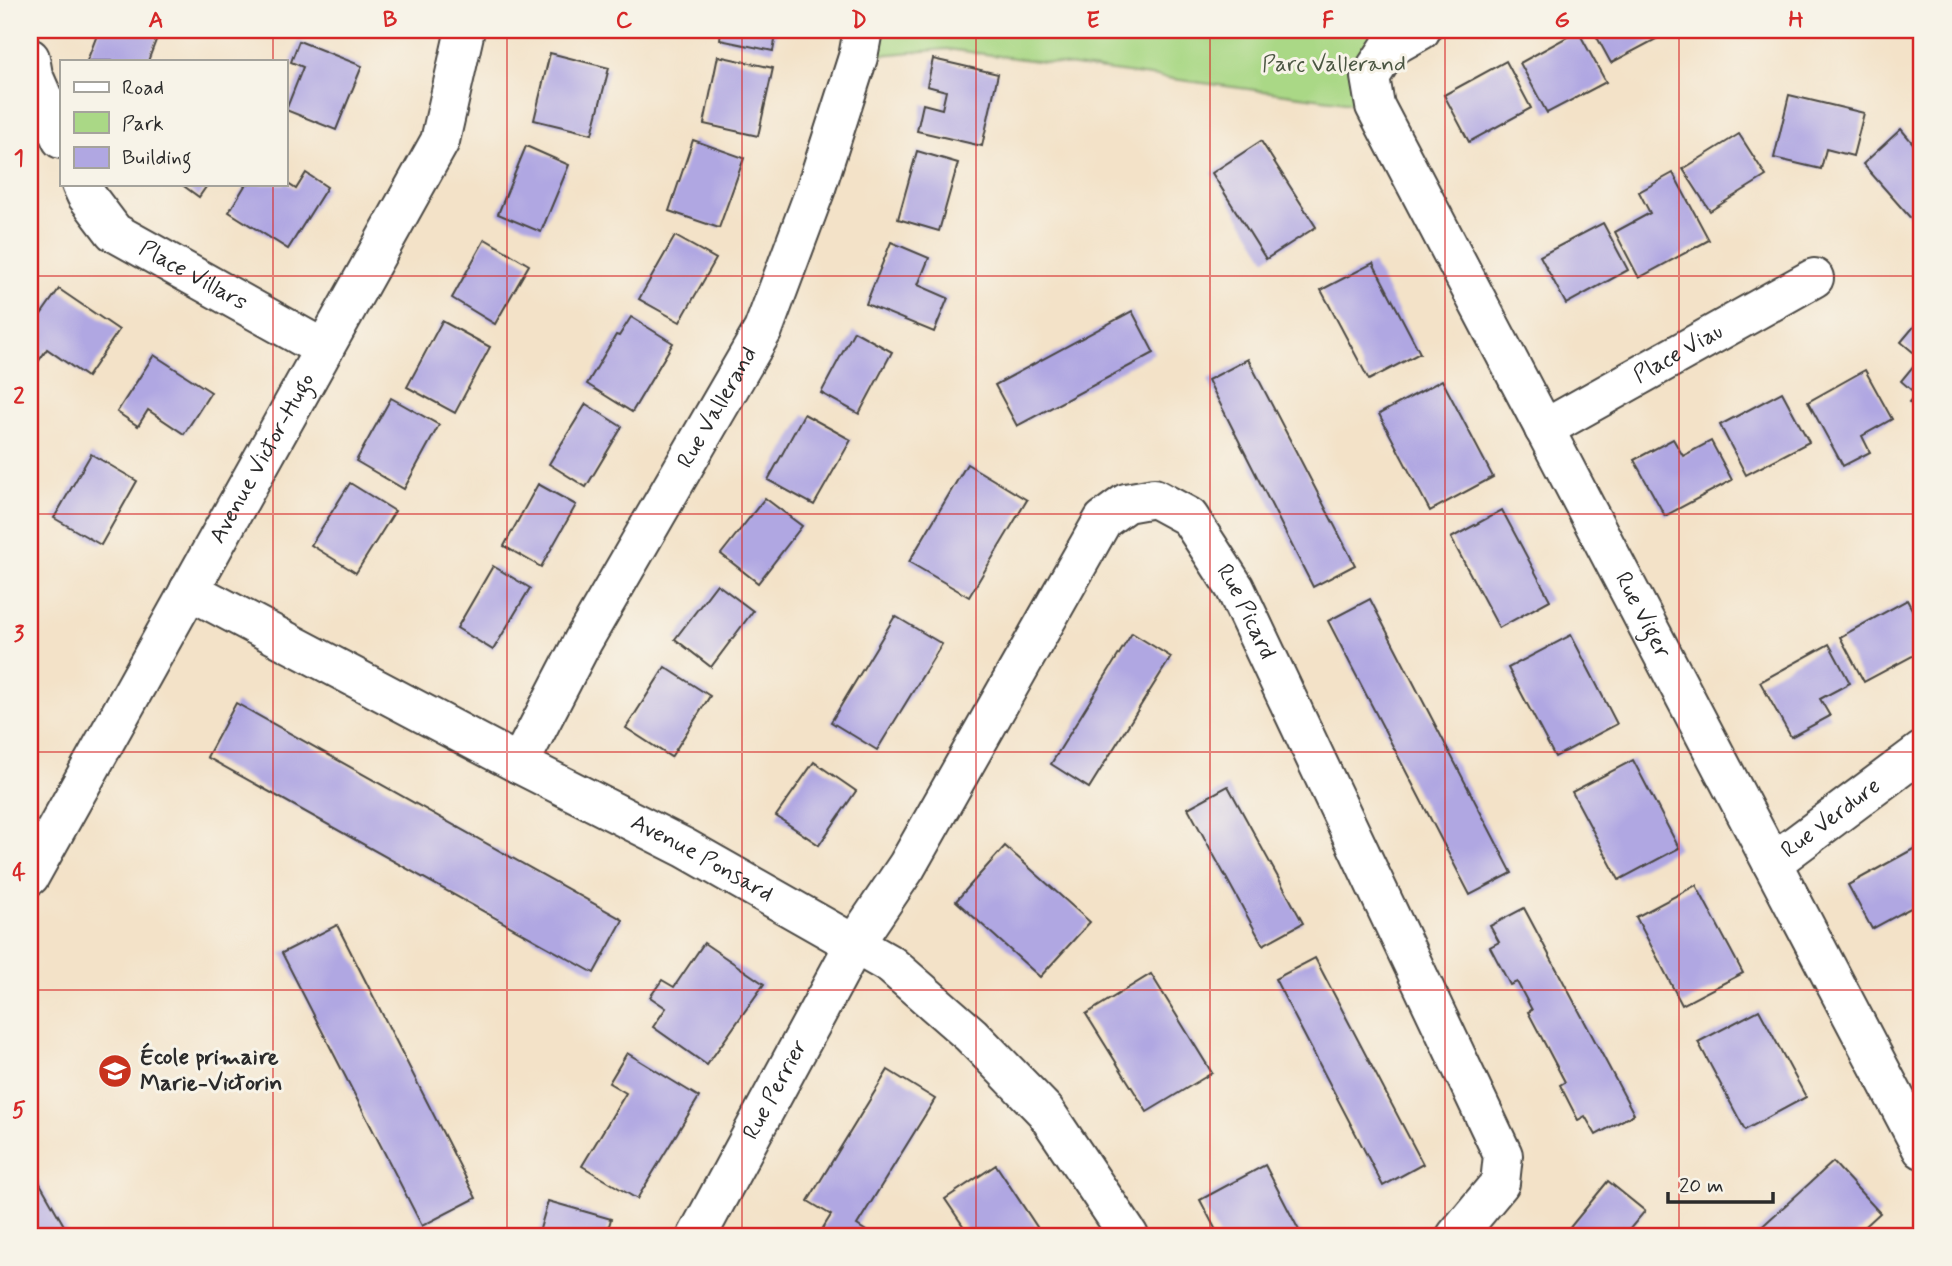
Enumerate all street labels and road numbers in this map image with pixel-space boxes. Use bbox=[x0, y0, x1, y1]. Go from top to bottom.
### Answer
street label: Place Villars bbox=[134, 234, 253, 318]
street label: Place Viau bbox=[1628, 317, 1728, 391]
street label: Rue Vallerand bbox=[671, 342, 765, 474]
street label: Avenue Victor-Hugo bbox=[203, 368, 322, 549]
street label: Rue Picard bbox=[1209, 559, 1282, 664]
street label: Rue Viger bbox=[1607, 567, 1677, 664]
street label: Rue Verdure bbox=[1776, 772, 1887, 866]
street label: Avenue Ponsard bbox=[625, 808, 778, 910]
street label: Rue Perrier bbox=[737, 1034, 815, 1145]

